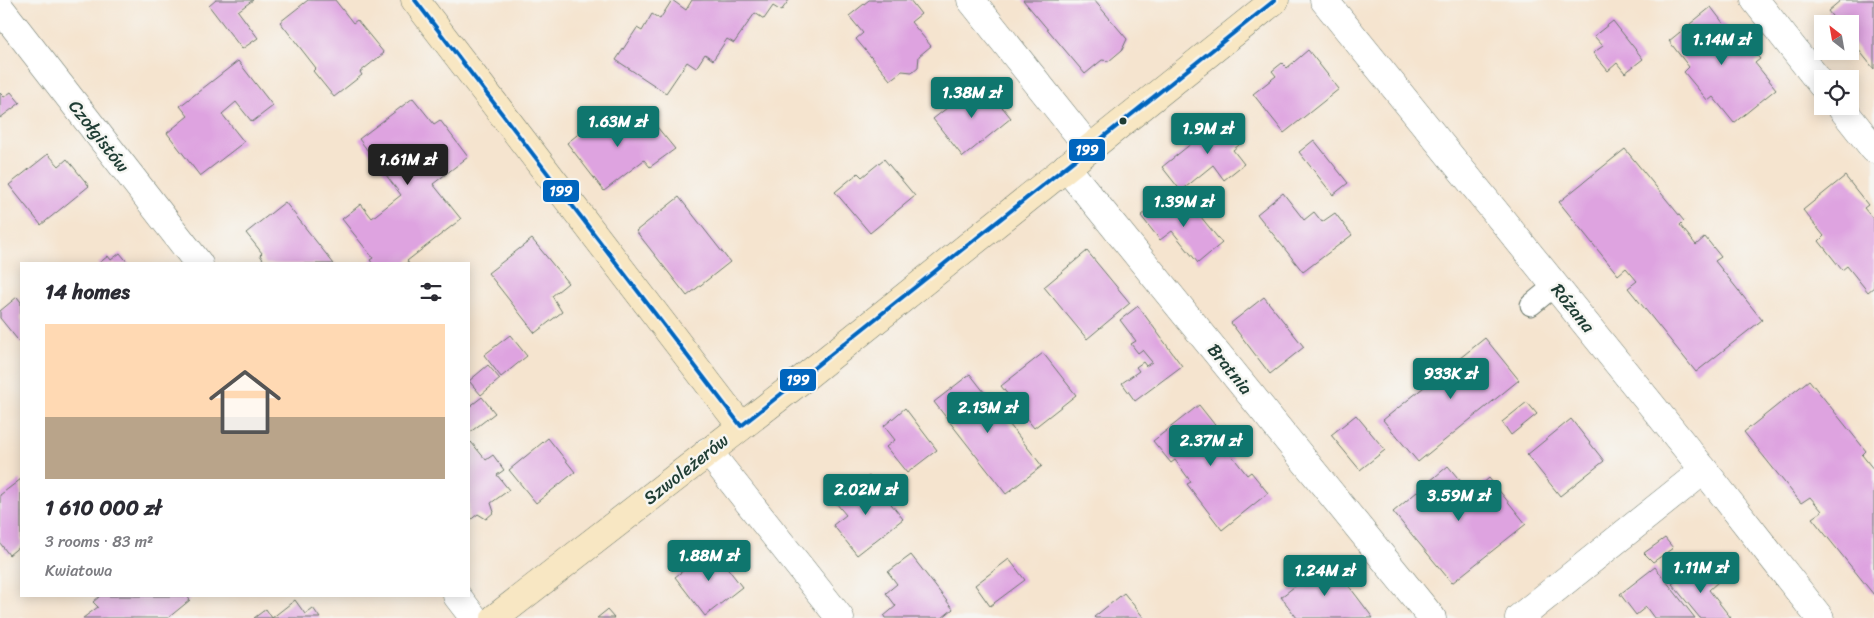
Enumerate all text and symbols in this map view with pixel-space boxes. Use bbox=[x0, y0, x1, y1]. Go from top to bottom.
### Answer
north arrow bbox=[1814, 15, 1859, 60]
map controls bbox=[1814, 15, 1859, 115]
pin: 1.14M zł bbox=[1670, 23, 1774, 66]
text: 1.14M zł bbox=[1693, 25, 1751, 54]
button: locate bbox=[1814, 70, 1859, 115]
pin: 1.38M zł bbox=[920, 76, 1024, 119]
text: 1.38M zł bbox=[942, 78, 1002, 107]
street label: Czołgistów bbox=[60, 92, 138, 180]
pin: 1.63M zł bbox=[566, 106, 670, 148]
text: 1.63M zł bbox=[588, 107, 648, 136]
pin: 1.9M zł bbox=[1162, 112, 1254, 155]
text: 1.9M zł bbox=[1182, 114, 1234, 143]
unlabelled marker bbox=[1118, 116, 1128, 126]
line badge: 199 bbox=[1068, 138, 1106, 162]
text: 199 bbox=[1075, 138, 1099, 163]
pin: 1.61M zł bbox=[356, 144, 460, 186]
text: 1.61M zł bbox=[379, 145, 437, 174]
line badge: 199 bbox=[542, 179, 580, 203]
text: 199 bbox=[549, 179, 573, 204]
pin: 1.39M zł bbox=[1132, 186, 1236, 228]
text: 1.39M zł bbox=[1154, 187, 1214, 216]
text: 14 homes bbox=[45, 273, 130, 311]
street label: Różana bbox=[1543, 276, 1604, 341]
icon: filters bbox=[417, 278, 445, 306]
street label: Bratnia bbox=[1199, 336, 1261, 402]
icon: home bbox=[200, 357, 290, 447]
pin: 933K zł bbox=[1405, 358, 1497, 400]
text: 933K zł bbox=[1424, 359, 1478, 388]
line badge: 199 bbox=[779, 368, 817, 392]
text: 199 bbox=[786, 368, 810, 393]
pin: 2.13M zł bbox=[936, 392, 1040, 434]
text: 2.13M zł bbox=[958, 393, 1018, 422]
pin: 2.37M zł bbox=[1159, 424, 1263, 467]
street label: Szwoleżerów bbox=[636, 425, 736, 513]
text: 2.37M zł bbox=[1180, 426, 1242, 455]
pin: 2.02M zł bbox=[814, 474, 918, 516]
text: 2.02M zł bbox=[834, 475, 898, 504]
pin: 3.59M zł bbox=[1407, 480, 1511, 522]
text: 3.59M zł bbox=[1427, 481, 1491, 510]
text: 1 610 000 zł bbox=[45, 489, 161, 527]
text: 3 rooms · 83 m² bbox=[45, 527, 153, 556]
pin: 1.88M zł bbox=[657, 540, 761, 582]
text: 1.88M zł bbox=[678, 541, 740, 570]
pin: 1.11M zł bbox=[1649, 552, 1753, 594]
text: 1.11M zł bbox=[1673, 553, 1729, 582]
pin: 1.24M zł bbox=[1273, 554, 1377, 597]
text: Kwiatowa bbox=[45, 556, 112, 585]
text: 1.24M zł bbox=[1295, 556, 1355, 585]

